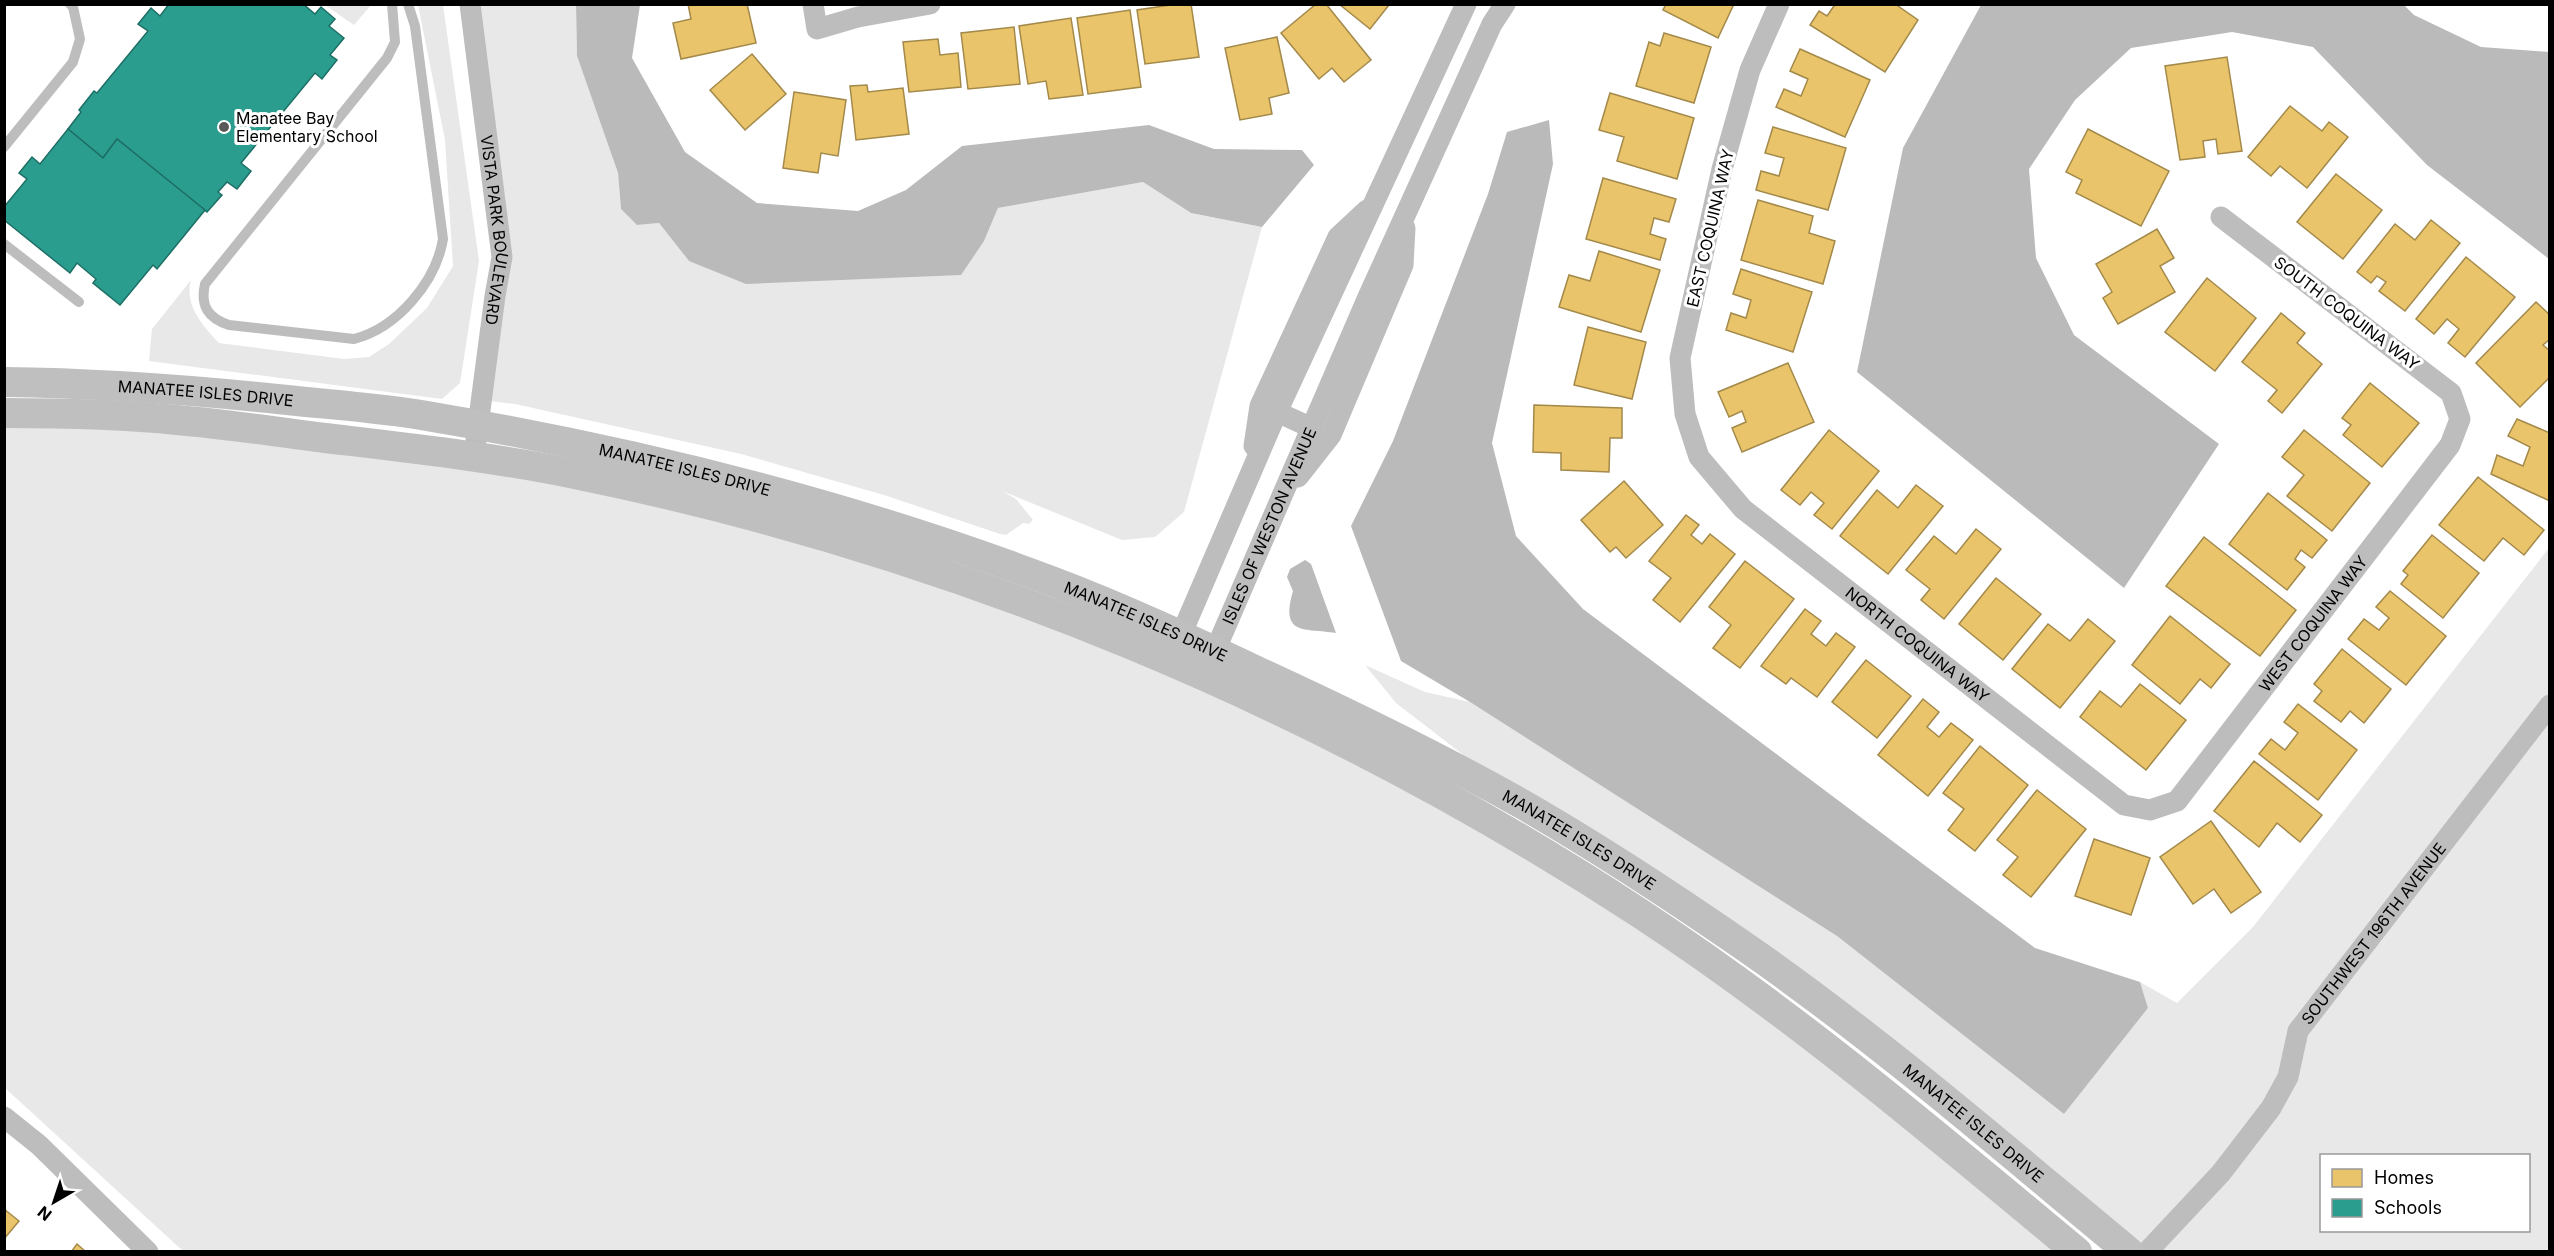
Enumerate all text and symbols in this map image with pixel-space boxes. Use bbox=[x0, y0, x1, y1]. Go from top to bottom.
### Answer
place label: Manatee Bay Elementary School bbox=[236, 108, 378, 146]
marker: Manatee Bay Elementary School bbox=[217, 120, 231, 134]
street label: VISTA PARK BOULEVARD bbox=[477, 134, 513, 326]
street label: EAST COQUINA WAY bbox=[1682, 147, 1738, 309]
street label: SOUTH COQUINA WAY bbox=[2270, 252, 2424, 374]
street label: MANATEE ISLES DRIVE bbox=[117, 376, 294, 411]
street label: ISLES OF WESTON AVENUE bbox=[1218, 424, 1320, 627]
street label: MANATEE ISLES DRIVE bbox=[597, 439, 773, 500]
street label: WEST COQUINA WAY bbox=[2255, 552, 2372, 696]
street label: MANATEE ISLES DRIVE bbox=[1061, 577, 1230, 666]
street label: NORTH COQUINA WAY bbox=[1841, 582, 1993, 707]
street label: MANATEE ISLES DRIVE bbox=[1499, 785, 1660, 894]
street label: SOUTHWEST 196TH AVENUE bbox=[2297, 839, 2450, 1028]
street label: MANATEE ISLES DRIVE bbox=[1899, 1059, 2048, 1187]
legend bbox=[2320, 1154, 2530, 1232]
text: Homes bbox=[2374, 1167, 2434, 1188]
north arrow bbox=[24, 1172, 84, 1232]
text: Schools bbox=[2374, 1197, 2442, 1218]
text: N bbox=[34, 1202, 56, 1225]

